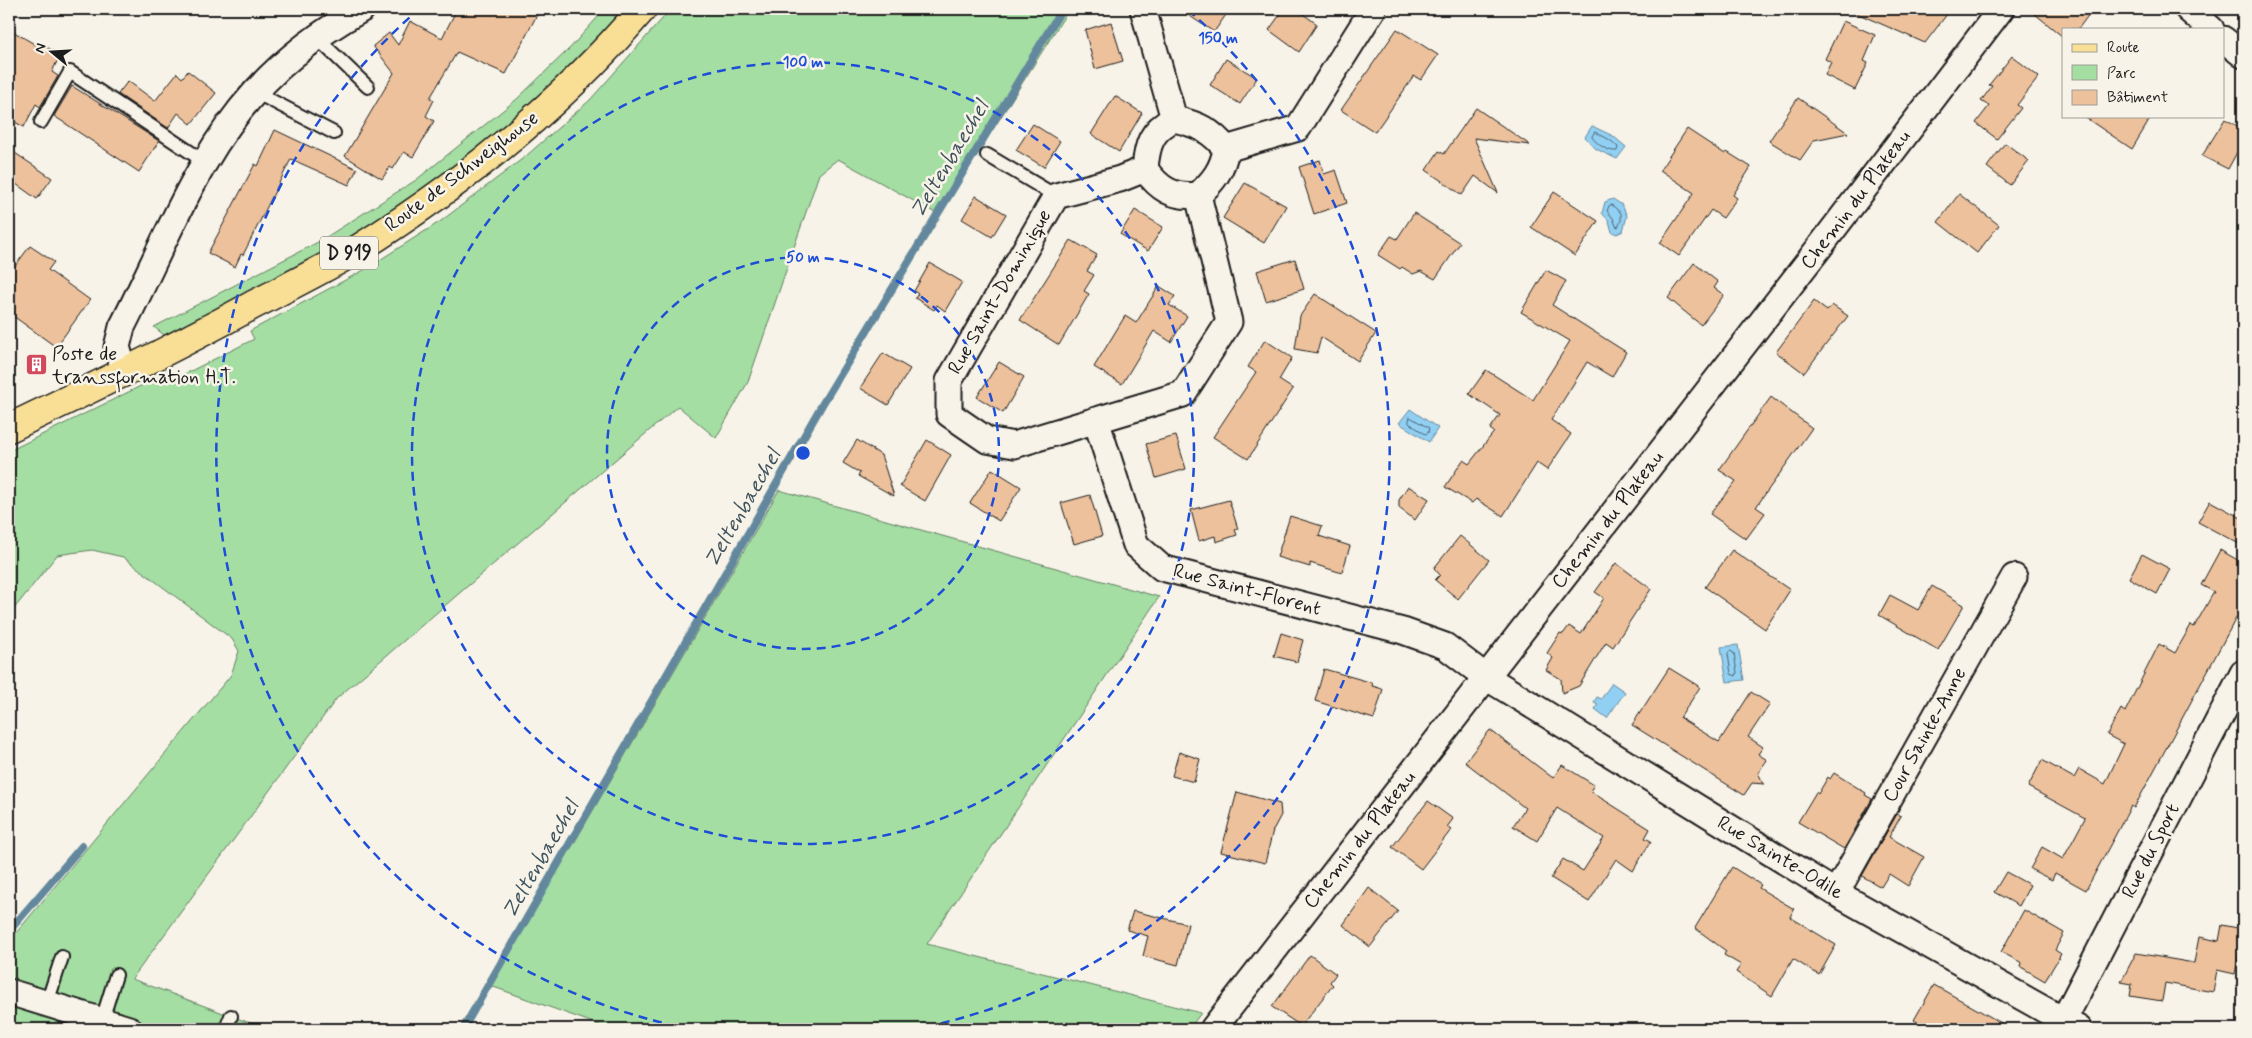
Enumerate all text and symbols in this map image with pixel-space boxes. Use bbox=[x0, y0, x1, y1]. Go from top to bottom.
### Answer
north arrow bbox=[28, 28, 78, 78]
legend bbox=[2062, 28, 2224, 118]
text: 150 m bbox=[1198, 29, 1238, 49]
text: Route bbox=[2107, 38, 2140, 58]
text: N bbox=[31, 41, 51, 56]
text: 100 m bbox=[783, 53, 823, 73]
text: Parc bbox=[2107, 64, 2135, 84]
text: Bâtiment bbox=[2107, 88, 2168, 108]
water label: Zeltenbaechel bbox=[904, 94, 997, 223]
street label: Route de Schweighouse bbox=[379, 105, 545, 239]
street label: Chemin du Plateau bbox=[1795, 125, 1917, 275]
street label: Rue Saint-Dominique bbox=[942, 205, 1058, 379]
road number: D 919 bbox=[320, 237, 378, 270]
text: 50 m bbox=[786, 248, 820, 268]
place label: Poste de transsformation H.T. bbox=[51, 341, 236, 393]
building icon: Poste de transsformation H.T. bbox=[24, 353, 48, 377]
water label: Zeltenbaechel bbox=[698, 442, 789, 572]
centre of rings bbox=[794, 444, 812, 462]
street label: Chemin du Plateau bbox=[1546, 445, 1670, 595]
street label: Rue Saint-Florent bbox=[1170, 557, 1324, 623]
street label: Cour Sainte-Anne bbox=[1877, 663, 1973, 807]
street label: Chemin du Plateau bbox=[1298, 765, 1422, 915]
water label: Zeltenbaechel bbox=[496, 793, 587, 923]
street label: Rue du Sport bbox=[2116, 799, 2186, 903]
street label: Rue Sainte-Odile bbox=[1712, 810, 1848, 906]

